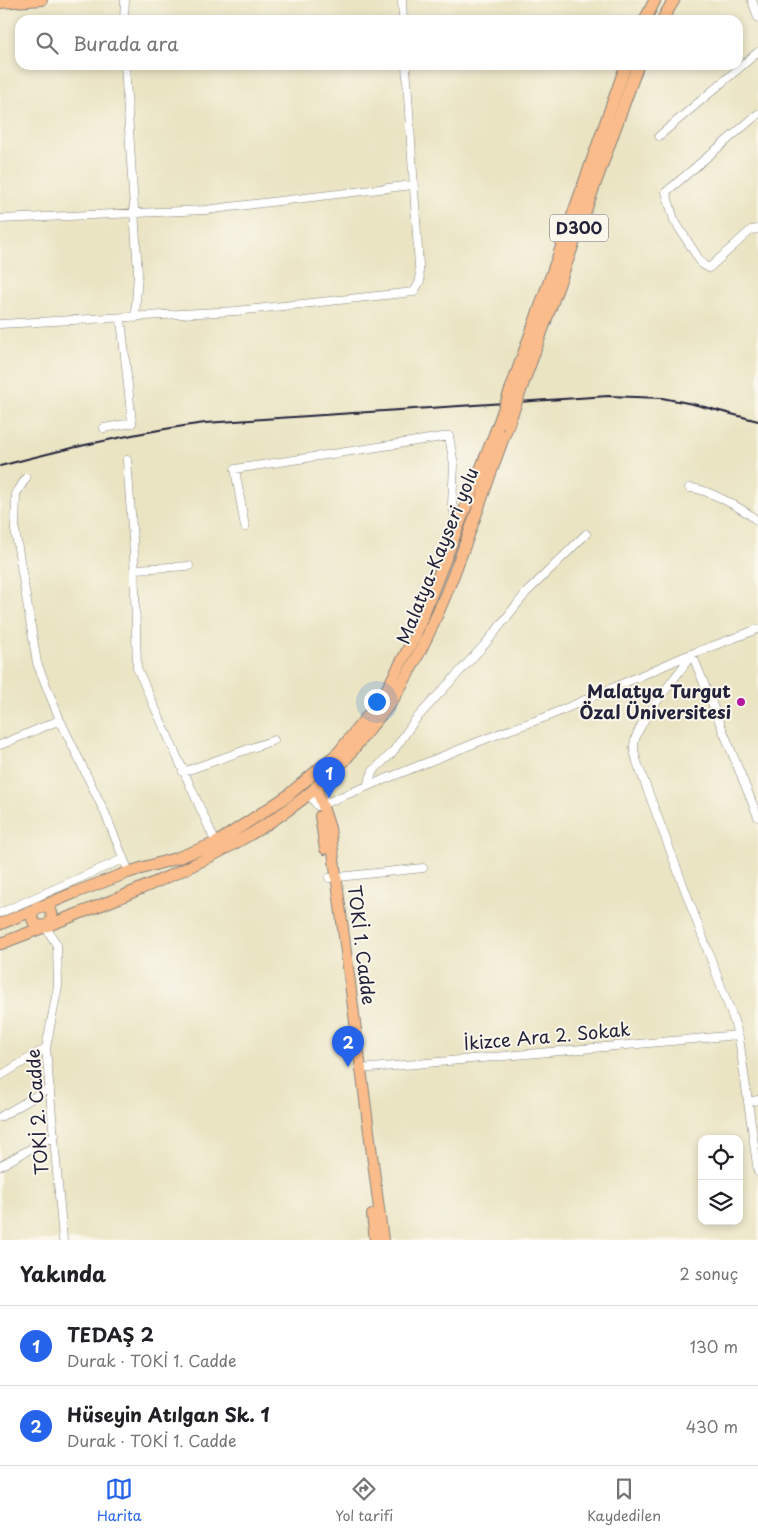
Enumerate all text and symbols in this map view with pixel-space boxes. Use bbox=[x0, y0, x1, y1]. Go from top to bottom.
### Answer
search box bbox=[15, 15, 743, 70]
icon: search bbox=[33, 29, 61, 57]
text: Burada ara bbox=[73, 29, 178, 57]
road number: D300 bbox=[550, 214, 608, 242]
street label: Malatya-Kayseri yolu bbox=[389, 463, 484, 648]
place label: Malatya Turgut Özal Üniversitesi bbox=[580, 677, 731, 725]
your location bbox=[364, 689, 390, 715]
marker: Malatya Turgut Özal Üniversitesi bbox=[735, 696, 747, 708]
pin: 1 bbox=[313, 757, 345, 798]
street label: TOKİ 1. Cadde bbox=[342, 883, 383, 1006]
street label: İkizce Ara 2. Sokak bbox=[462, 1015, 631, 1056]
pin: 2 bbox=[332, 1026, 364, 1067]
street label: TOKİ 2. Cadde bbox=[19, 1048, 54, 1176]
map controls bbox=[698, 1135, 743, 1225]
button: locate bbox=[698, 1135, 743, 1180]
button: layers bbox=[698, 1180, 743, 1225]
text: Yakında bbox=[20, 1257, 106, 1289]
text: 2 sonuç bbox=[680, 1261, 738, 1285]
text: TEDAŞ 2 bbox=[67, 1320, 154, 1348]
text: 1 bbox=[32, 1334, 40, 1358]
text: 130 m bbox=[690, 1334, 738, 1358]
text: Durak · TOKİ 1. Cadde bbox=[67, 1348, 236, 1372]
text: Hüseyin Atılgan Sk. 1 bbox=[67, 1400, 270, 1428]
text: 2 bbox=[30, 1414, 42, 1438]
text: 430 m bbox=[686, 1414, 738, 1438]
text: Durak · TOKİ 1. Cadde bbox=[67, 1428, 236, 1452]
tab: Harita bbox=[97, 1475, 141, 1526]
tab: Yol tarifi bbox=[335, 1475, 393, 1526]
tab: Kaydedilen bbox=[587, 1475, 661, 1526]

